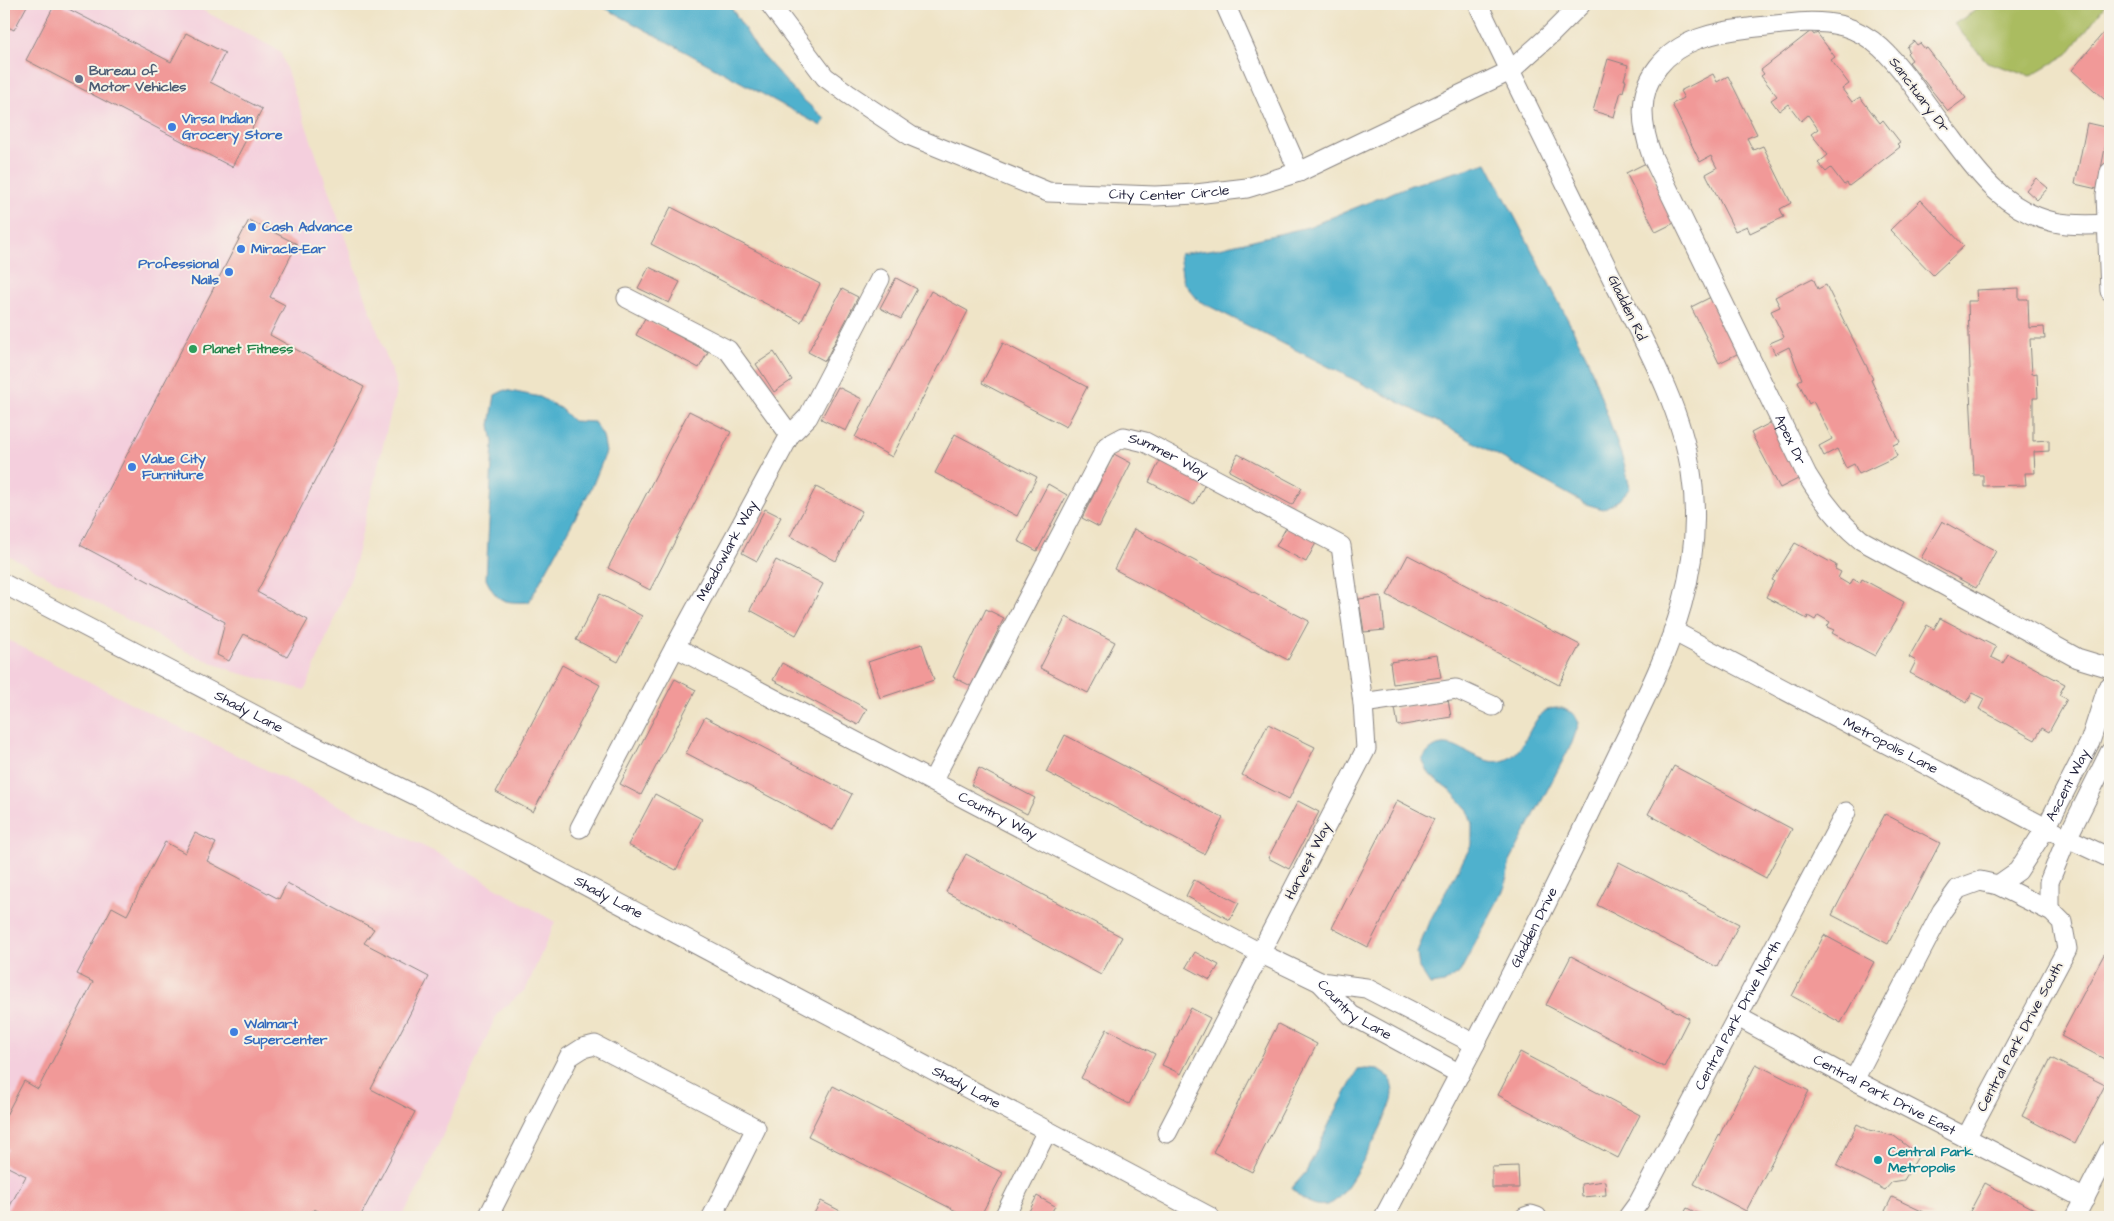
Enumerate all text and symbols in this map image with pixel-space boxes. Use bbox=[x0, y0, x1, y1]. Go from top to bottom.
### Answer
street label: Sanctuary Dr bbox=[1884, 53, 1954, 137]
place label: Bureau of Motor Vehicles bbox=[89, 61, 186, 97]
marker: Bureau of Motor Vehicles bbox=[73, 73, 85, 85]
place label: Virsa Indian Grocery Store bbox=[181, 109, 283, 145]
marker: Virsa Indian Grocery Store bbox=[166, 121, 178, 133]
street label: City Center Circle bbox=[1109, 180, 1231, 206]
place label: Cash Advance bbox=[262, 217, 353, 237]
marker: Cash Advance bbox=[246, 221, 258, 233]
place label: Miracle-Ear bbox=[251, 239, 326, 259]
marker: Miracle-Ear bbox=[235, 243, 247, 255]
place label: Professional Nails bbox=[138, 254, 220, 290]
marker: Professional Nails bbox=[223, 266, 235, 278]
street label: Gladden Rd bbox=[1603, 272, 1651, 344]
place label: Planet Fitness bbox=[203, 339, 293, 359]
marker: Planet Fitness bbox=[187, 343, 199, 355]
street label: Apex Dr bbox=[1769, 411, 1811, 468]
street label: Summer Way bbox=[1126, 428, 1212, 484]
place label: Value City Furniture bbox=[141, 449, 206, 485]
marker: Value City Furniture bbox=[126, 461, 138, 473]
street label: Meadowlark Way bbox=[692, 496, 763, 605]
street label: Shady Lane bbox=[211, 686, 287, 738]
street label: Metropolis Lane bbox=[1840, 713, 1942, 779]
street label: Ascent Way bbox=[2041, 745, 2095, 825]
street label: Country Way bbox=[955, 787, 1041, 845]
street label: Harvest Way bbox=[1280, 819, 1336, 903]
street label: Shady Lane bbox=[571, 871, 647, 924]
street label: Gladden Drive bbox=[1506, 884, 1563, 971]
street label: Central Park Drive North bbox=[1690, 937, 1786, 1094]
street label: Central Park Drive South bbox=[1972, 959, 2068, 1115]
street label: Country Lane bbox=[1313, 975, 1395, 1045]
place label: Walmart Supercenter bbox=[243, 1014, 328, 1050]
marker: Walmart Supercenter bbox=[228, 1026, 240, 1038]
street label: Central Park Drive East bbox=[1810, 1050, 1959, 1141]
street label: Shady Lane bbox=[928, 1061, 1004, 1114]
place label: Central Park Metropolis bbox=[1888, 1142, 1974, 1178]
marker: Central Park Metropolis bbox=[1872, 1154, 1884, 1166]

